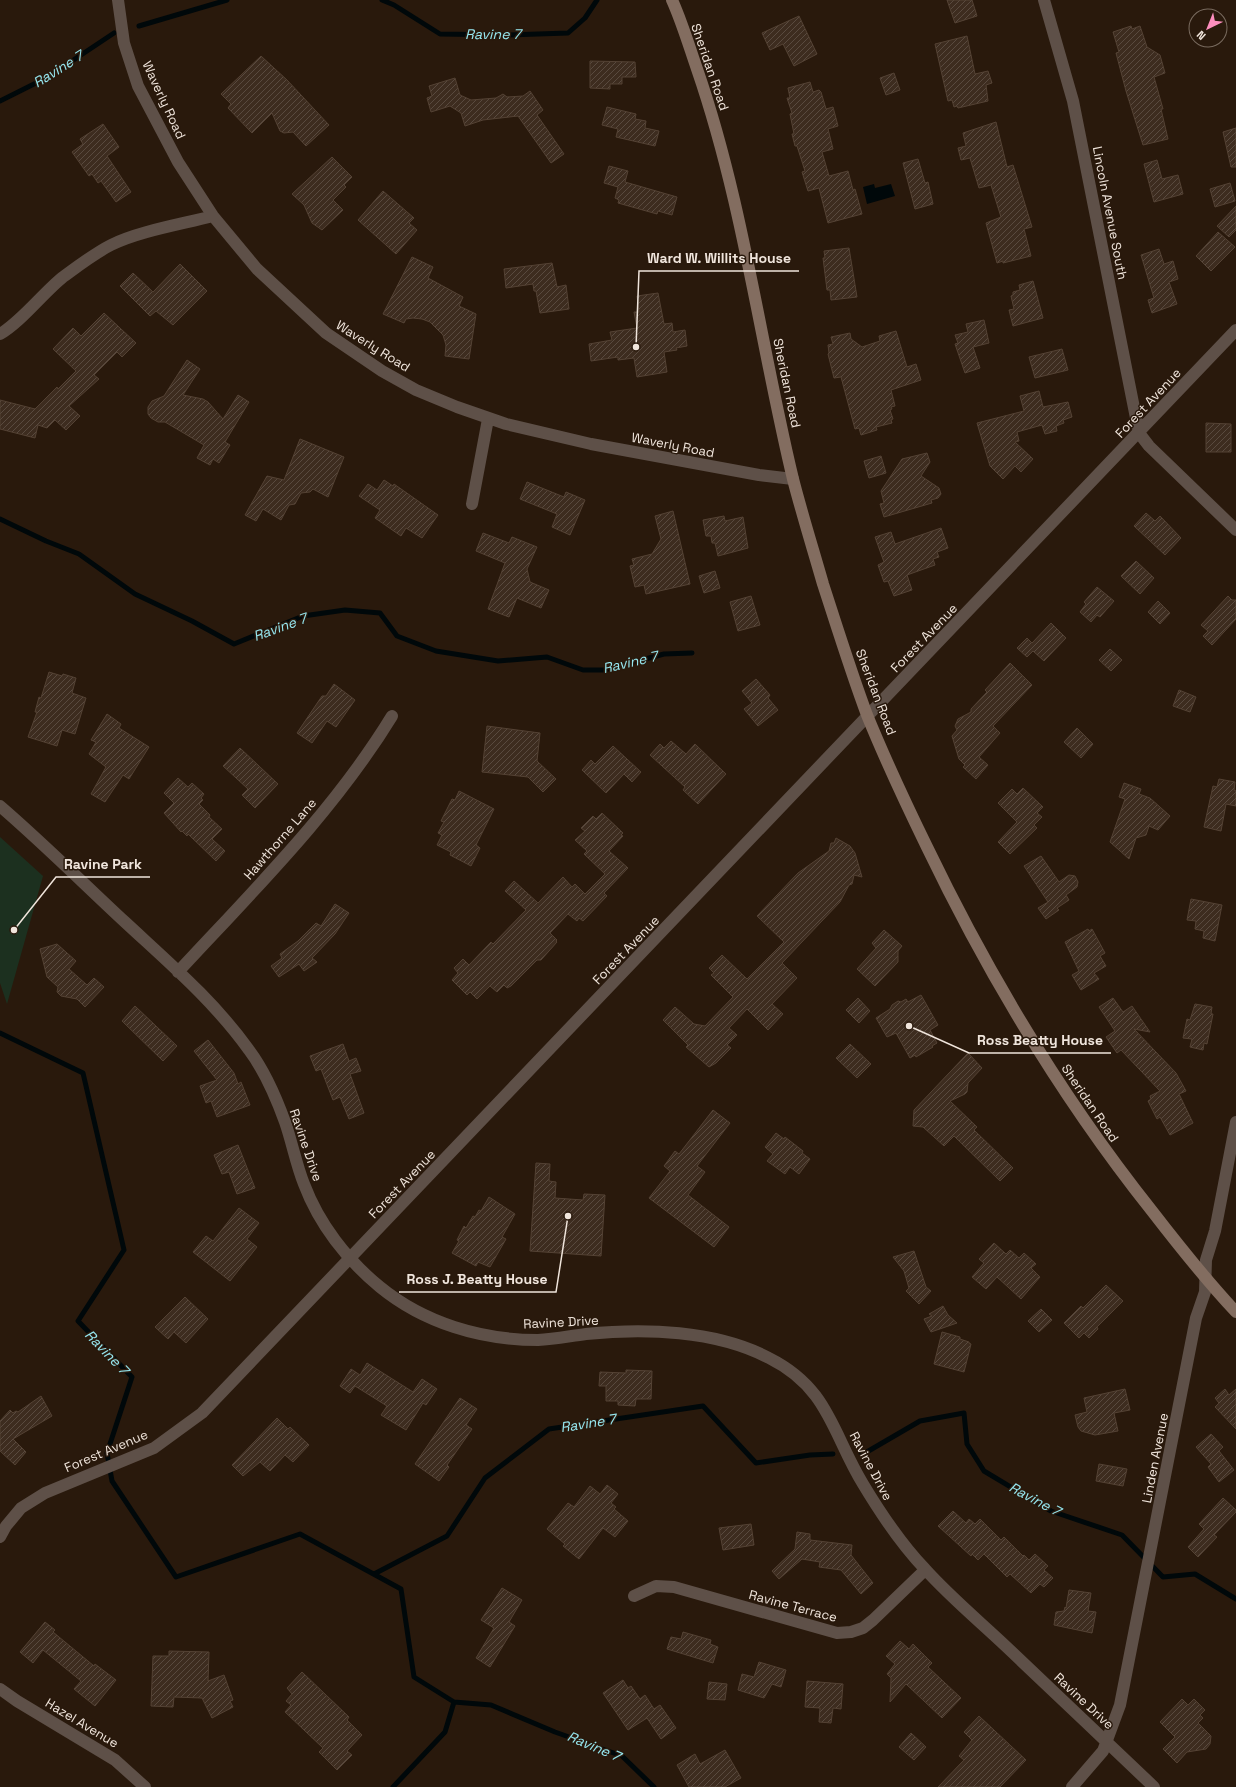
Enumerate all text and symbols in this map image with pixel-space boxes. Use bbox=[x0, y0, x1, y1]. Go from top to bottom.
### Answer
north arrow bbox=[1188, 8, 1228, 48]
street label: Sheridan Road bbox=[687, 21, 733, 113]
water label: Ravine 7 bbox=[465, 25, 523, 43]
text: N bbox=[1194, 28, 1209, 43]
water label: Ravine 7 bbox=[30, 45, 88, 91]
street label: Waverly Road bbox=[139, 58, 189, 142]
street label: Lincoln Avenue South bbox=[1089, 145, 1131, 281]
callout: Ward W. Willits House bbox=[639, 245, 799, 271]
text: Ward W. Willits House bbox=[647, 249, 791, 267]
street label: Waverly Road bbox=[333, 317, 413, 375]
street label: Sheridan Road bbox=[769, 337, 805, 429]
street label: Forest Avenue bbox=[1111, 365, 1185, 441]
street label: Waverly Road bbox=[630, 429, 716, 461]
street label: Forest Avenue bbox=[887, 600, 961, 676]
water label: Ravine 7 bbox=[251, 608, 311, 645]
water label: Ravine 7 bbox=[601, 646, 661, 677]
street label: Sheridan Road bbox=[852, 647, 900, 737]
street label: Hawthorne Lane bbox=[240, 795, 320, 883]
callout: Ravine Park bbox=[56, 851, 150, 877]
text: Ravine Park bbox=[64, 855, 142, 873]
street label: Forest Avenue bbox=[589, 912, 663, 988]
callout: Ross Beatty House bbox=[969, 1027, 1111, 1053]
text: Ross Beatty House bbox=[977, 1031, 1103, 1049]
street label: Sheridan Road bbox=[1058, 1061, 1122, 1145]
street label: Ravine Drive bbox=[286, 1106, 326, 1184]
street label: Forest Avenue bbox=[365, 1146, 439, 1222]
callout: Ross J. Beatty House bbox=[399, 1266, 556, 1292]
text: Ross J. Beatty House bbox=[407, 1270, 547, 1288]
street label: Ravine Drive bbox=[523, 1312, 599, 1332]
water label: Ravine 7 bbox=[81, 1326, 134, 1380]
water label: Ravine 7 bbox=[559, 1409, 619, 1436]
street label: Linden Avenue bbox=[1138, 1412, 1172, 1504]
street label: Forest Avenue bbox=[62, 1426, 150, 1476]
street label: Ravine Drive bbox=[846, 1429, 896, 1503]
water label: Ravine 7 bbox=[1006, 1478, 1066, 1521]
street label: Ravine Terrace bbox=[747, 1586, 839, 1626]
street label: Ravine Drive bbox=[1051, 1669, 1117, 1733]
street label: Hazel Avenue bbox=[42, 1694, 122, 1752]
water label: Ravine 7 bbox=[565, 1727, 625, 1766]

